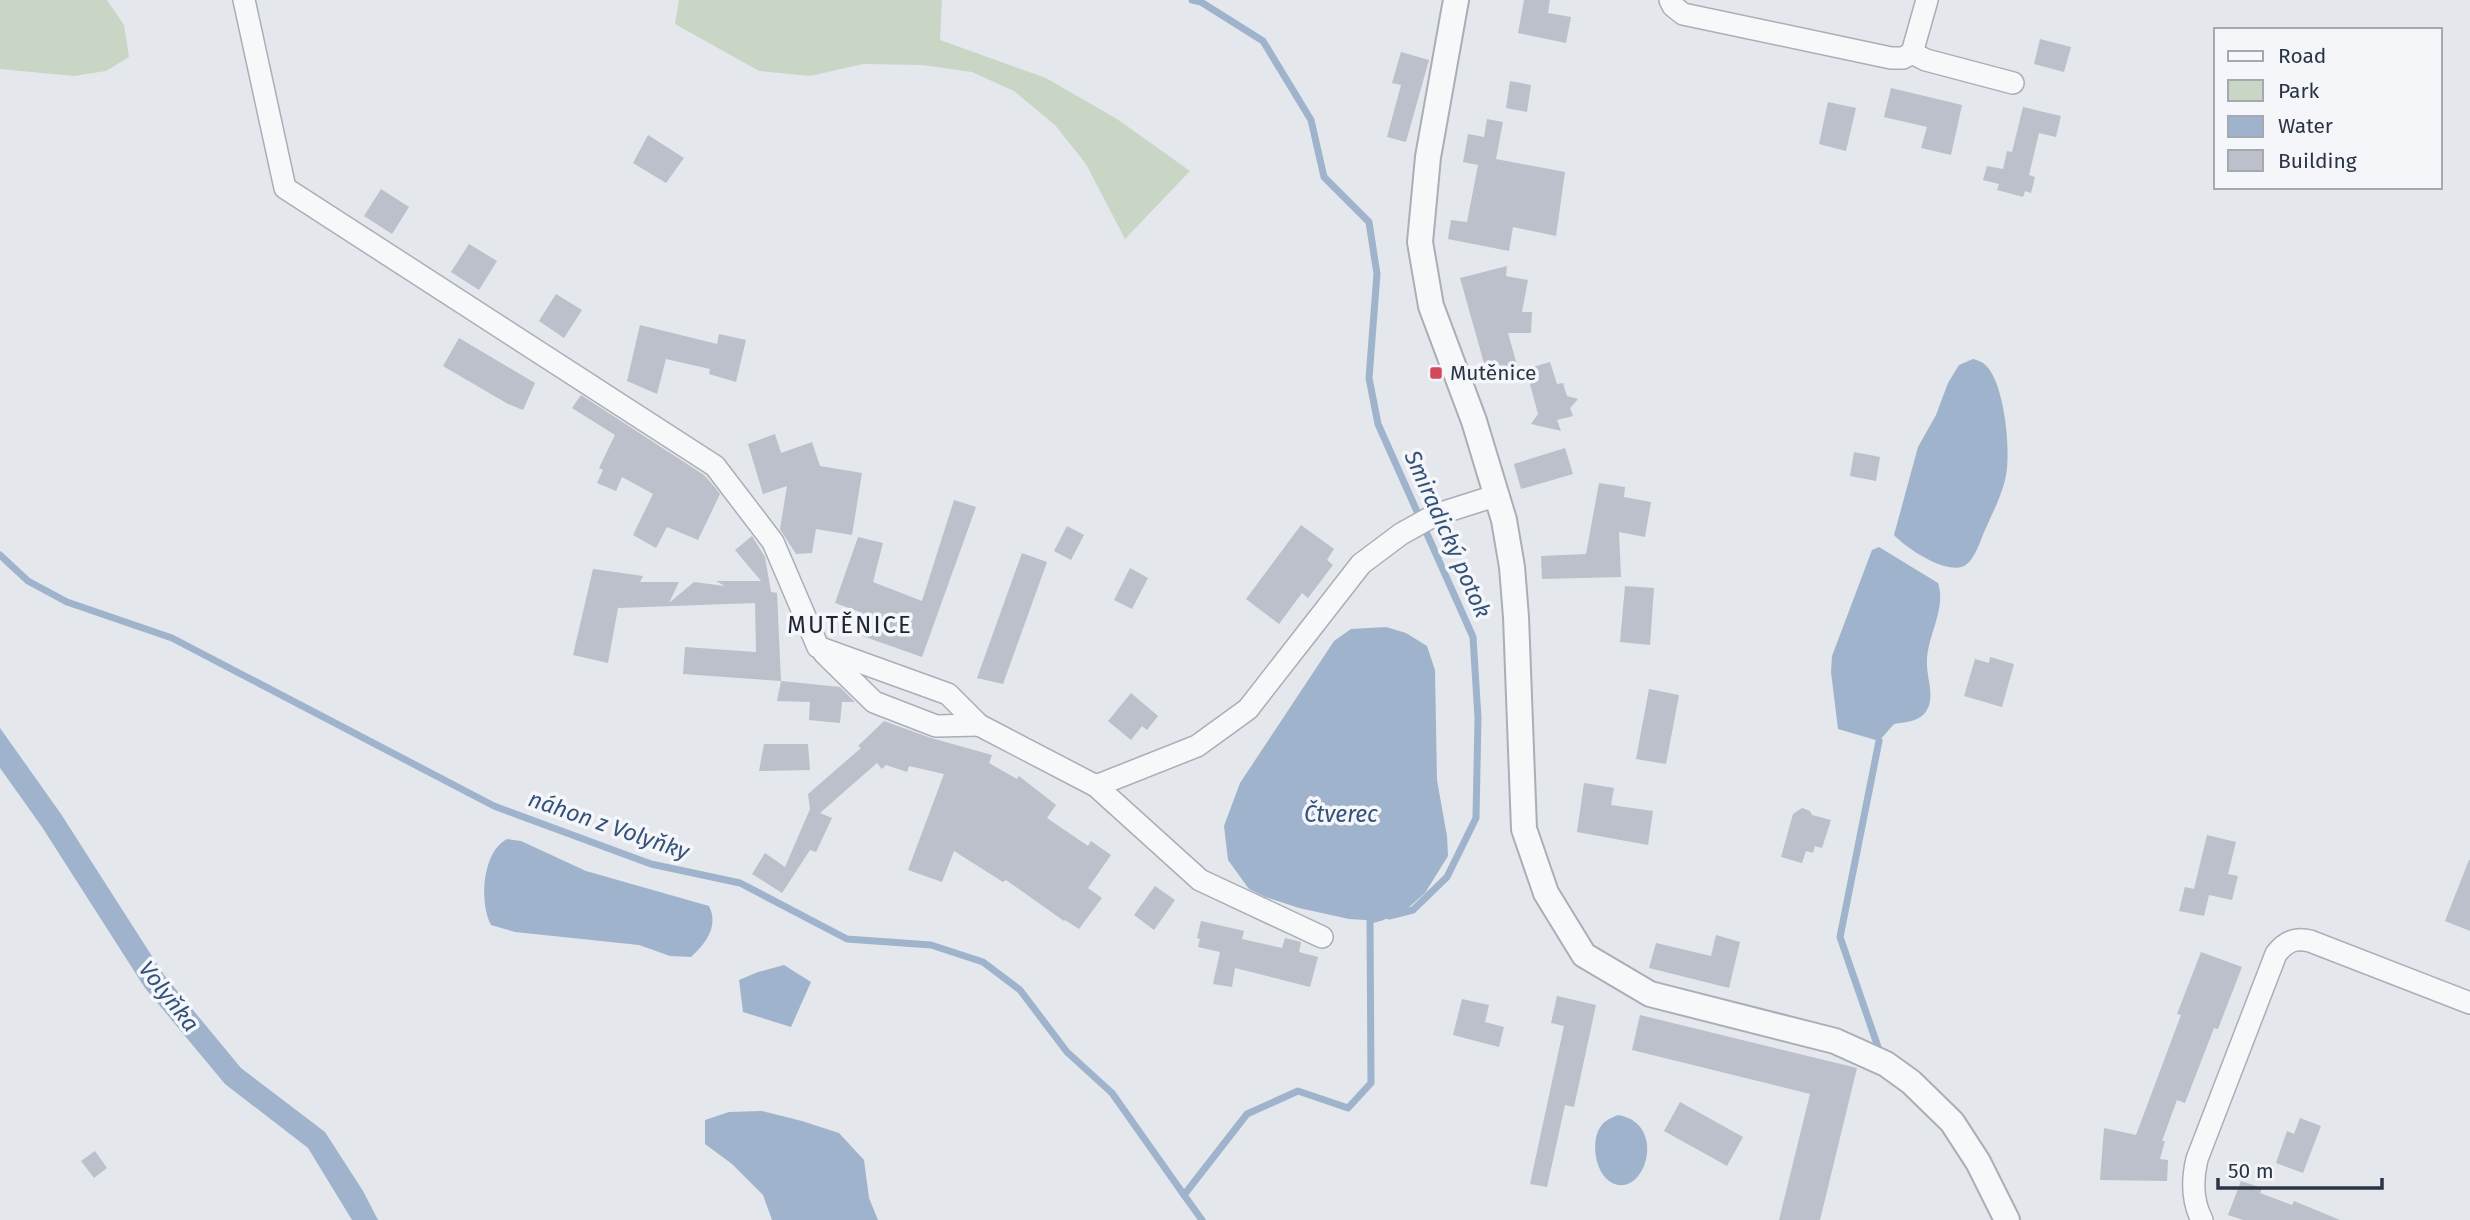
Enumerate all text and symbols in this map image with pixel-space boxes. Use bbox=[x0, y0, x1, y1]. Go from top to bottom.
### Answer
legend bbox=[2214, 28, 2442, 189]
text: Road bbox=[2278, 43, 2326, 69]
text: Park bbox=[2278, 78, 2320, 104]
text: Water bbox=[2278, 113, 2333, 139]
text: Building bbox=[2278, 148, 2357, 174]
place label: Mutěnice bbox=[1450, 360, 1537, 386]
marker: Mutěnice bbox=[1428, 365, 1444, 381]
water label: Smiradický potok bbox=[1398, 445, 1497, 622]
district label: MUTĚNICE bbox=[787, 611, 913, 639]
water label: náhon z Volyňky bbox=[525, 784, 694, 866]
water label: Čtverec bbox=[1304, 799, 1378, 828]
water label: Volyňka bbox=[133, 955, 205, 1037]
scale bar bbox=[2218, 1146, 2382, 1190]
text: 50 m bbox=[2228, 1158, 2274, 1184]

